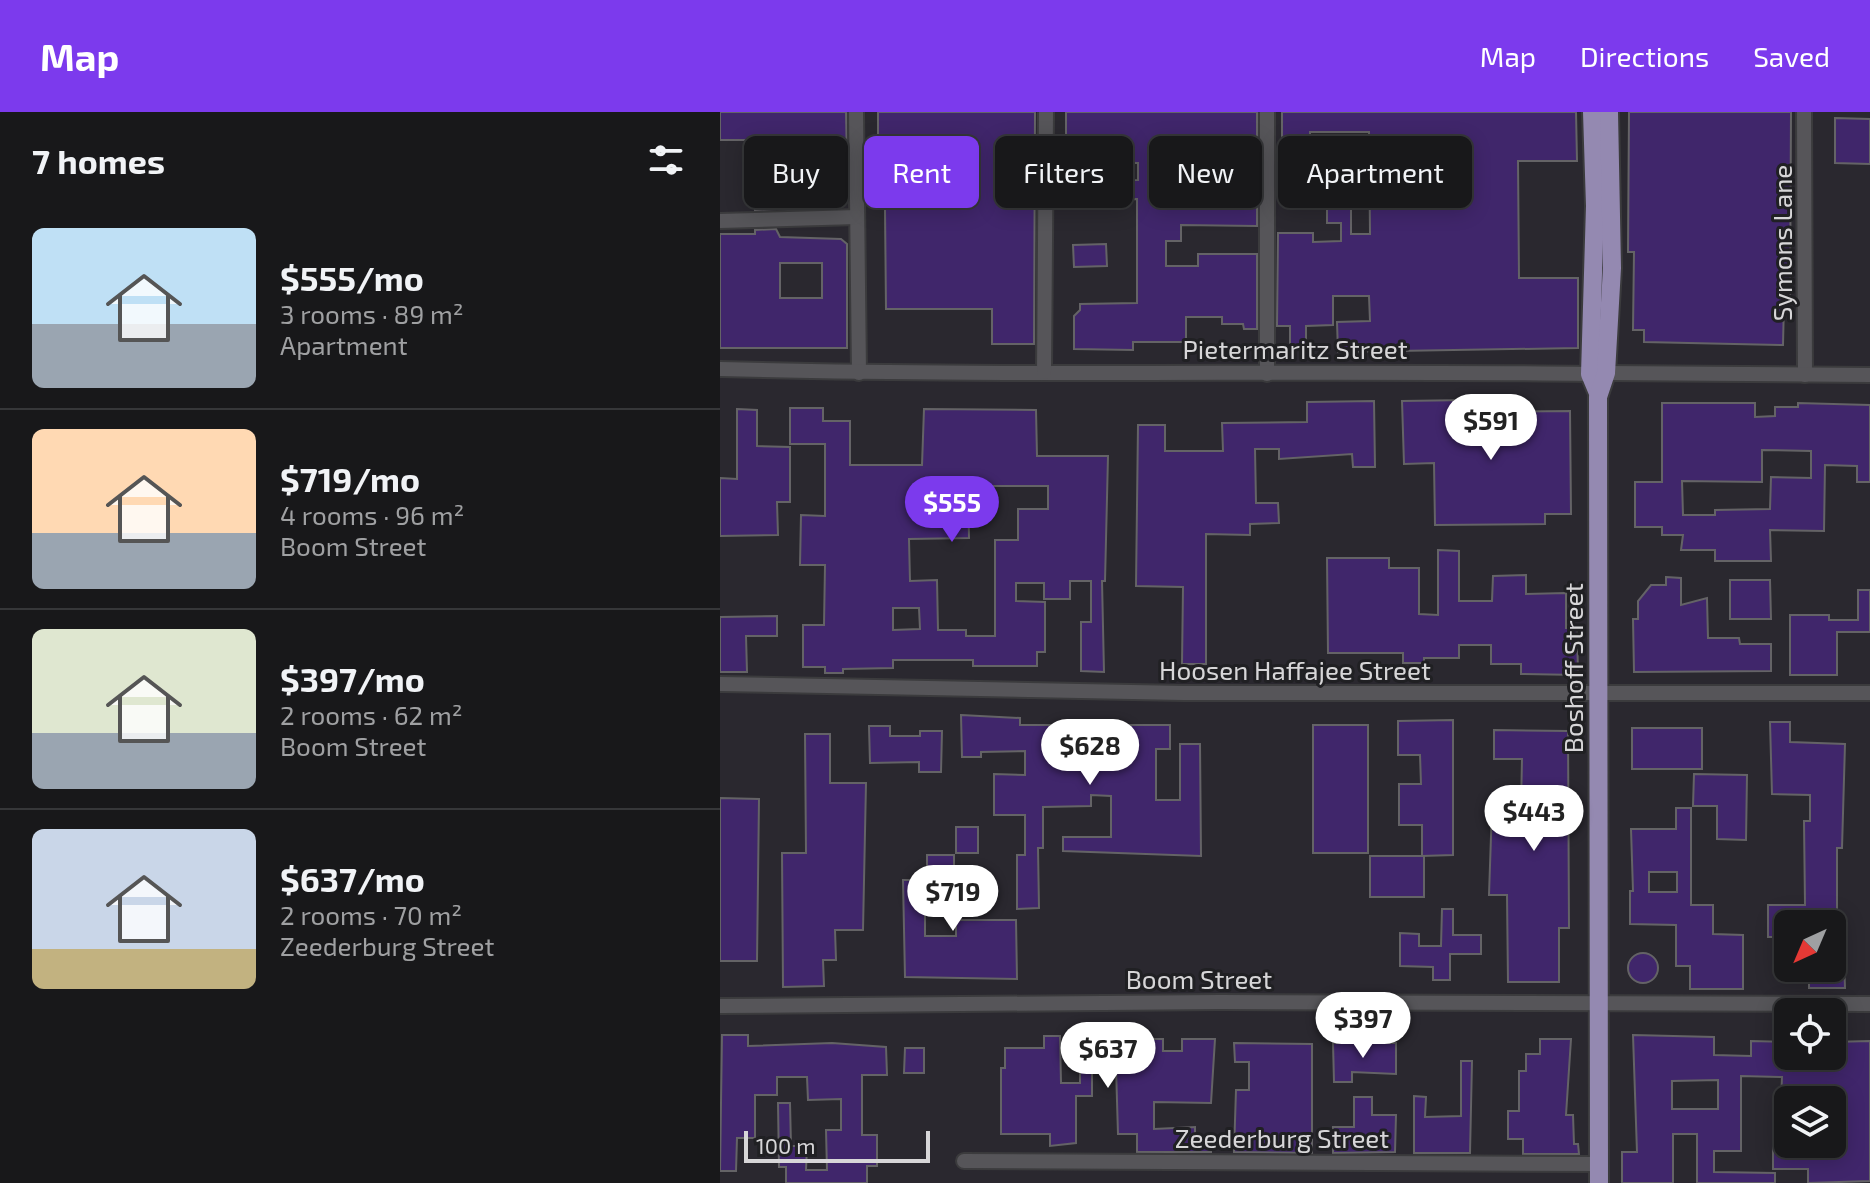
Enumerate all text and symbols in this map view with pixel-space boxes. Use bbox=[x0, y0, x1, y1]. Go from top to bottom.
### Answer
text: Map bbox=[40, 33, 119, 79]
text: Map bbox=[1480, 39, 1536, 73]
text: Directions bbox=[1580, 39, 1709, 73]
text: Saved bbox=[1753, 39, 1830, 73]
chip: Buy bbox=[744, 136, 848, 208]
chip: Rent bbox=[864, 136, 979, 208]
chip: Filters bbox=[995, 136, 1133, 208]
chip: New bbox=[1149, 136, 1262, 208]
chip: Apartment bbox=[1278, 136, 1472, 208]
icon: filters bbox=[644, 138, 688, 182]
text: 7 homes bbox=[32, 140, 165, 181]
street label: Symons Lane bbox=[1766, 165, 1797, 321]
text: $555/mo bbox=[280, 257, 424, 298]
icon: home bbox=[96, 260, 192, 356]
text: 3 rooms · 89 m² bbox=[280, 298, 464, 329]
text: Apartment bbox=[280, 329, 408, 360]
street label: Pietermaritz Street bbox=[1182, 333, 1408, 364]
pin: $591 bbox=[1444, 394, 1538, 462]
text: $591 bbox=[1463, 404, 1519, 435]
text: $719/mo bbox=[280, 458, 420, 499]
icon: home bbox=[96, 461, 192, 557]
pin: $555 bbox=[905, 476, 999, 544]
text: $555 bbox=[923, 486, 981, 517]
text: 4 rooms · 96 m² bbox=[280, 499, 464, 530]
text: Boom Street bbox=[280, 530, 426, 561]
street label: Boshoff Street bbox=[1557, 583, 1588, 753]
street label: Hoosen Haffajee Street bbox=[1159, 654, 1431, 685]
text: $397/mo bbox=[280, 658, 425, 699]
icon: home bbox=[96, 661, 192, 757]
text: 2 rooms · 62 m² bbox=[280, 699, 463, 730]
pin: $628 bbox=[1043, 719, 1137, 787]
text: $628 bbox=[1059, 729, 1121, 760]
text: Boom Street bbox=[280, 730, 426, 761]
pin: $443 bbox=[1487, 785, 1581, 853]
text: $443 bbox=[1503, 795, 1565, 826]
text: $637/mo bbox=[280, 858, 425, 899]
icon: home bbox=[96, 861, 192, 957]
pin: $719 bbox=[906, 865, 1000, 933]
text: $719 bbox=[925, 875, 981, 906]
text: 2 rooms · 70 m² bbox=[280, 899, 462, 930]
north arrow bbox=[1774, 910, 1846, 982]
map controls bbox=[1774, 910, 1846, 1158]
text: Zeederburg Street bbox=[280, 930, 494, 961]
street label: Boom Street bbox=[1126, 963, 1272, 994]
pin: $397 bbox=[1316, 992, 1410, 1060]
button: locate bbox=[1774, 998, 1846, 1070]
text: $397 bbox=[1334, 1002, 1392, 1033]
pin: $637 bbox=[1061, 1022, 1155, 1090]
text: $637 bbox=[1079, 1032, 1137, 1063]
button: layers bbox=[1774, 1086, 1846, 1158]
street label: Zeederburg Street bbox=[1175, 1122, 1389, 1153]
scale bar bbox=[744, 1127, 930, 1163]
text: 100 m bbox=[756, 1132, 815, 1158]

